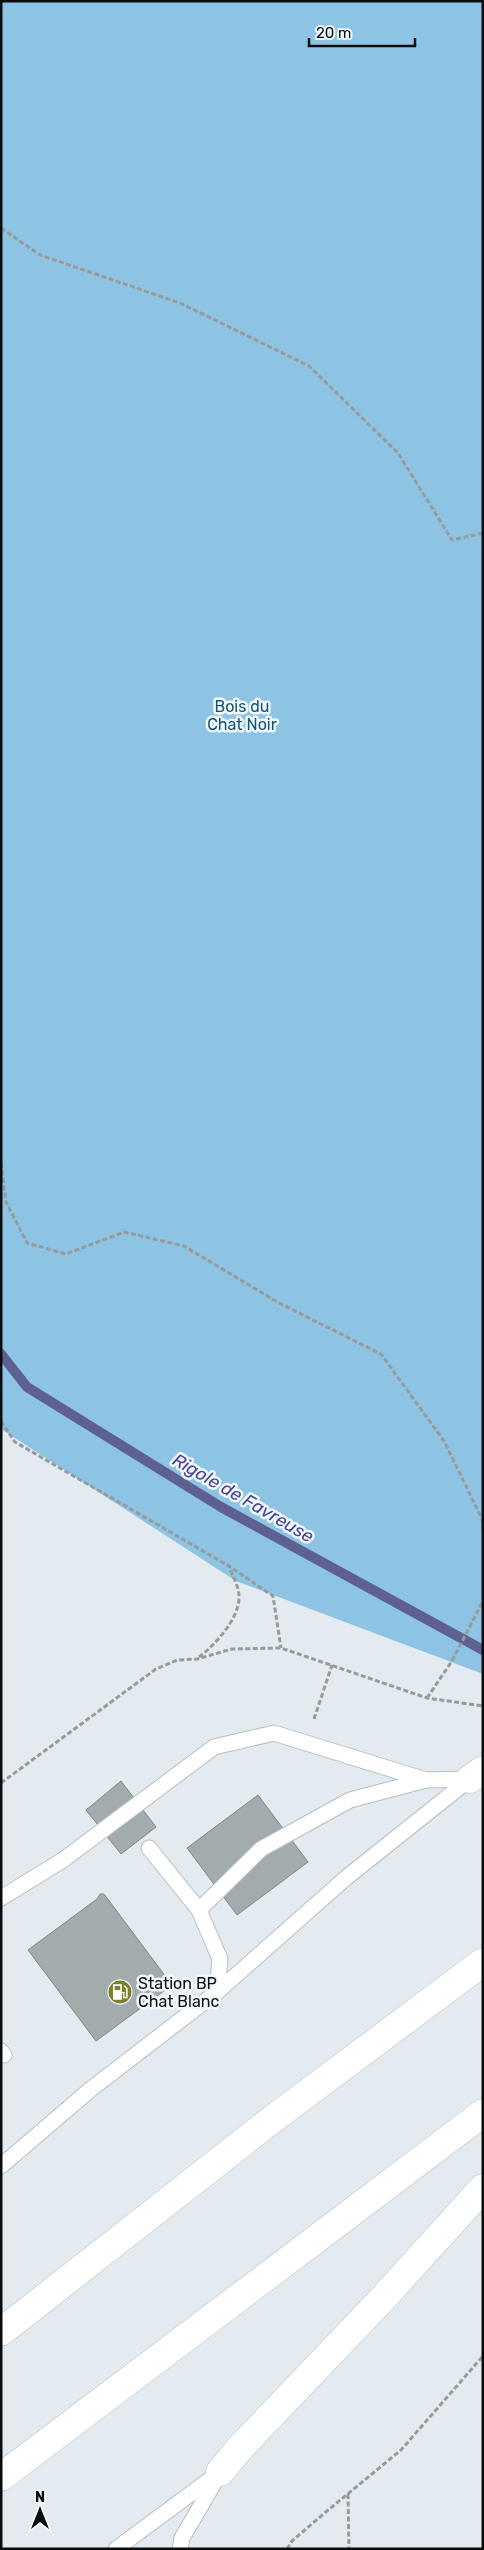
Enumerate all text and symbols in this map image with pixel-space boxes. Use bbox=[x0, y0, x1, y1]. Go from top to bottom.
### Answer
scale bar bbox=[309, 15, 415, 47]
text: 20 m bbox=[316, 24, 351, 42]
park label: Bois du Chat Noir bbox=[207, 697, 277, 734]
water label: Rigole de Favreuse bbox=[169, 1449, 317, 1547]
place label: Station BP Chat Blanc bbox=[138, 1974, 219, 2011]
fuel station icon: Station BP Chat Blanc bbox=[107, 1979, 133, 2005]
north arrow bbox=[15, 2485, 65, 2535]
text: N bbox=[35, 2489, 45, 2506]

